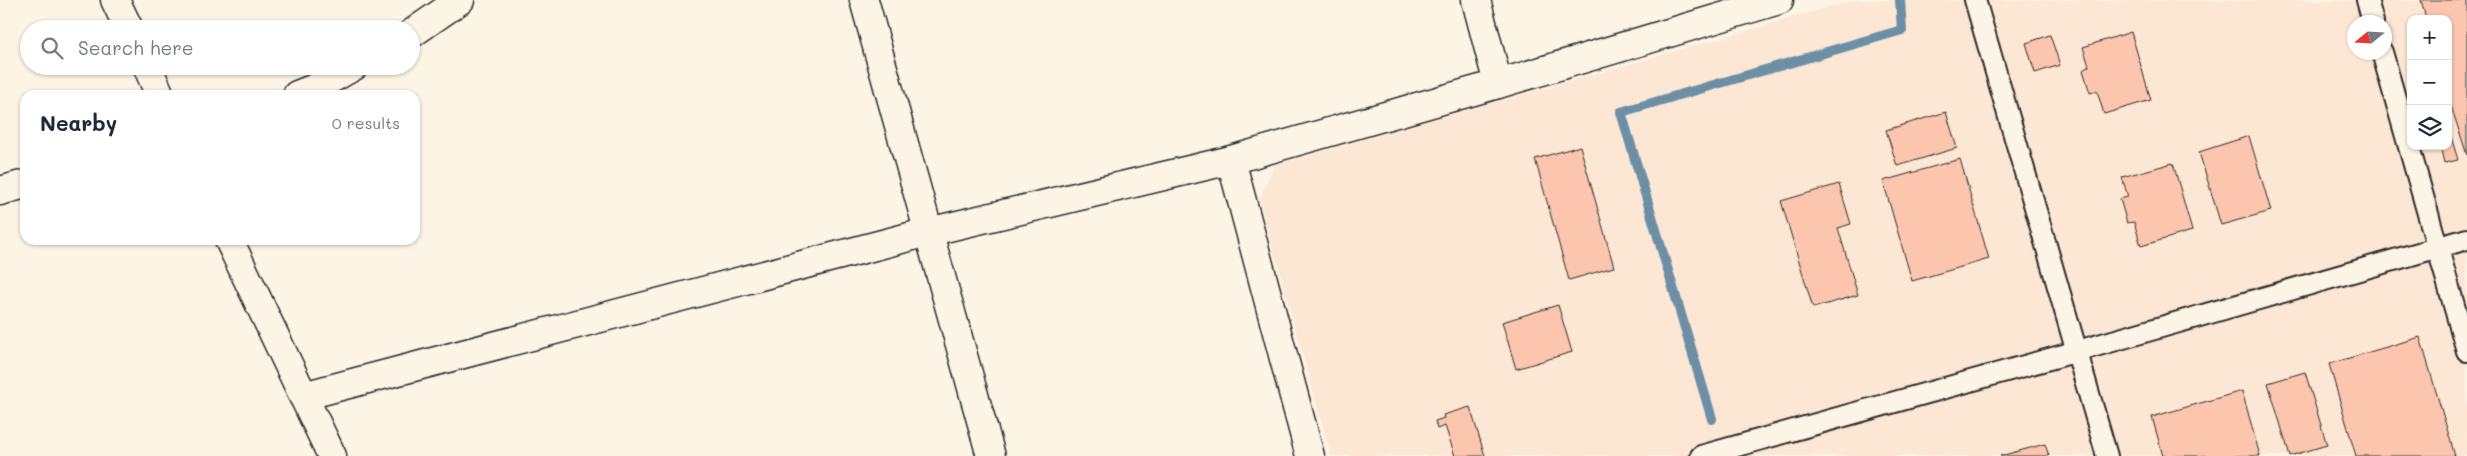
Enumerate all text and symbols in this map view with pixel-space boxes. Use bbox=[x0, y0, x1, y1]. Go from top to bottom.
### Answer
north arrow bbox=[2347, 15, 2392, 60]
map controls bbox=[2407, 15, 2452, 150]
button: + bbox=[2407, 15, 2452, 60]
search box bbox=[20, 20, 420, 75]
icon: search bbox=[38, 34, 66, 62]
text: Search here bbox=[78, 35, 194, 60]
button: − bbox=[2407, 60, 2452, 105]
button: layers bbox=[2407, 105, 2452, 150]
text: Nearby bbox=[40, 109, 117, 136]
text: 0 results bbox=[332, 112, 400, 133]

